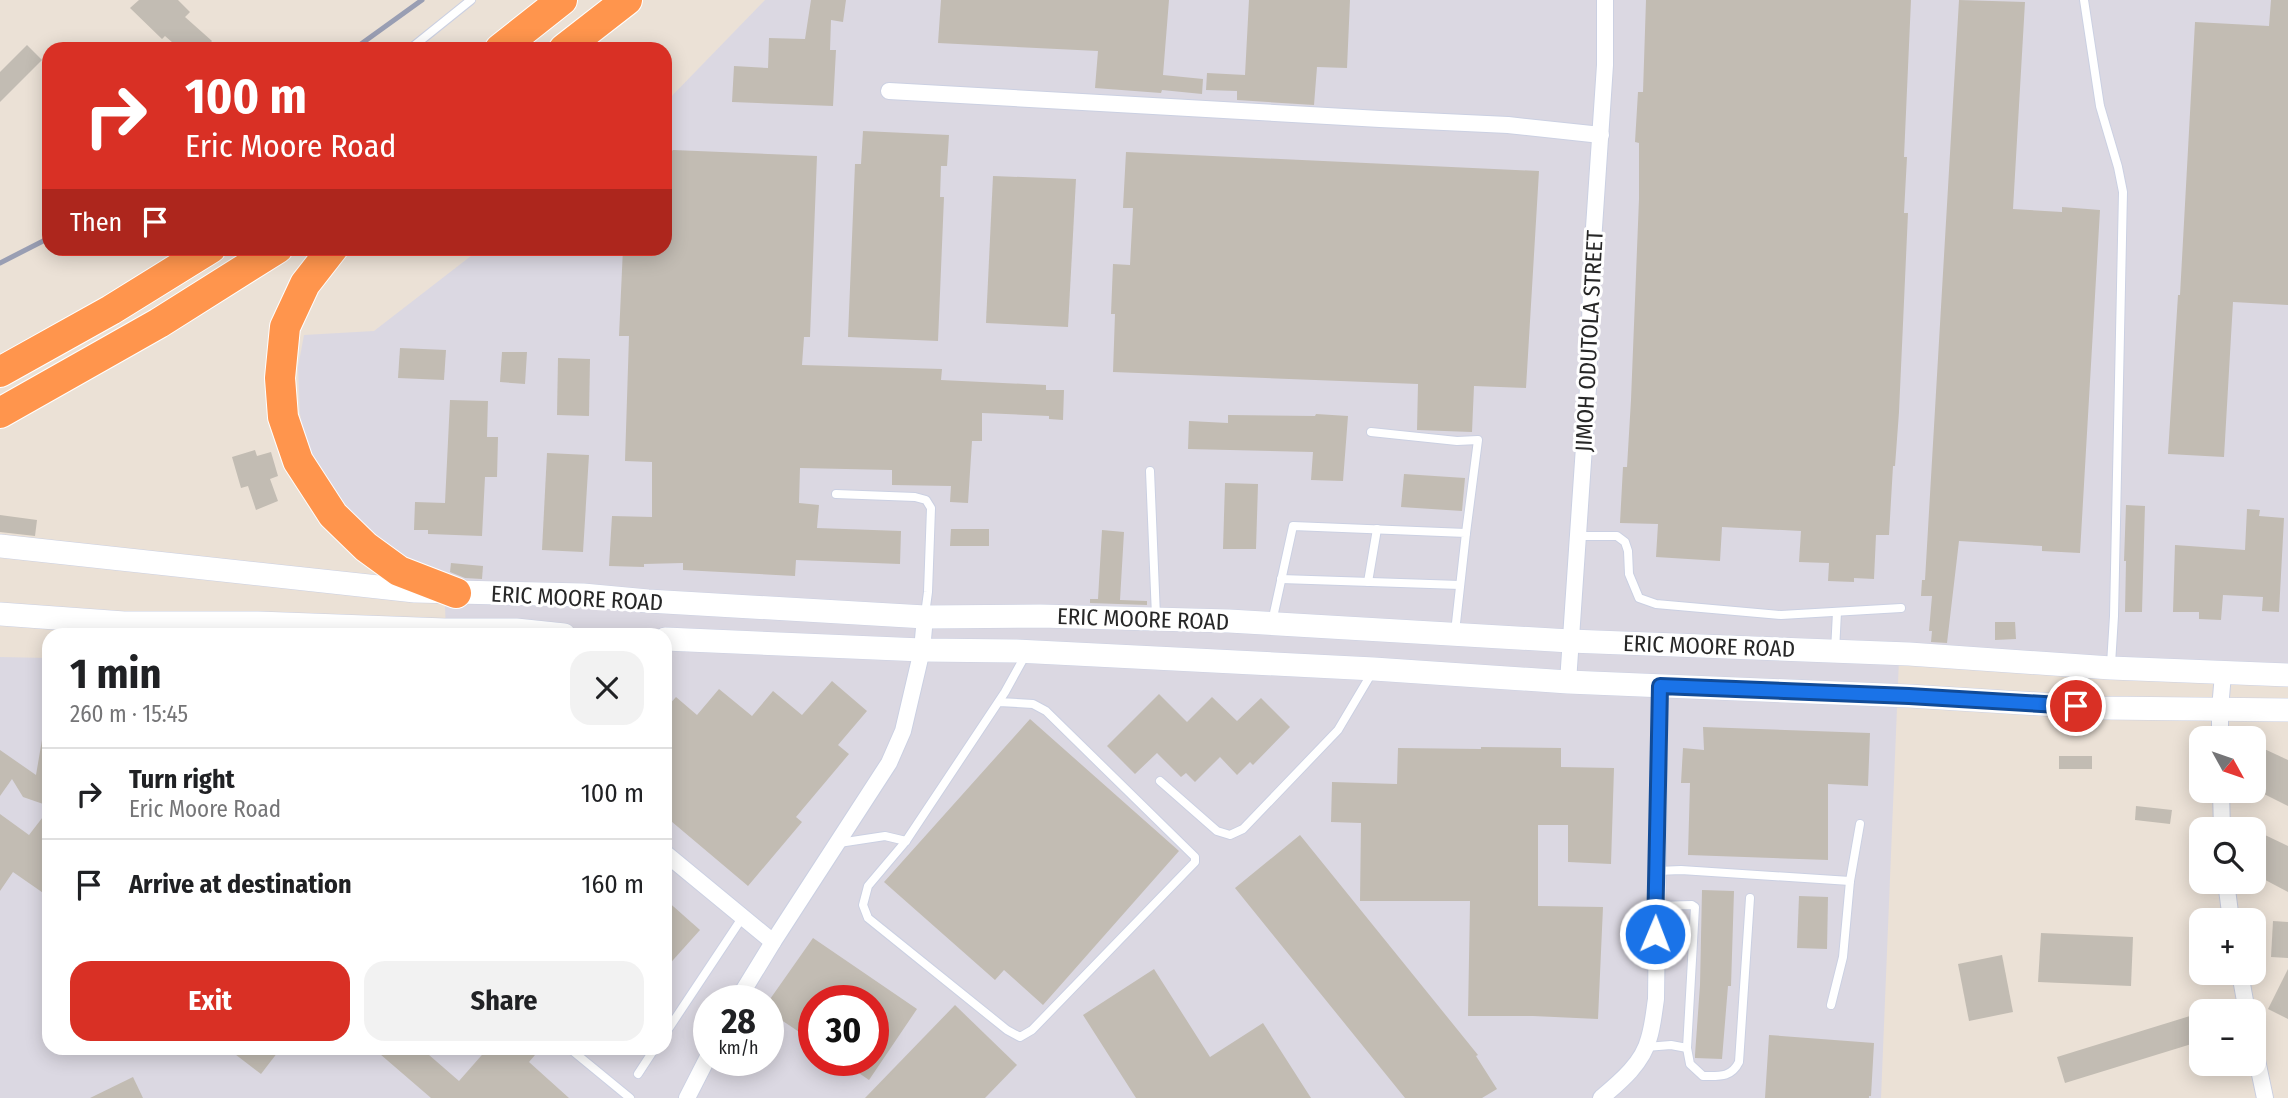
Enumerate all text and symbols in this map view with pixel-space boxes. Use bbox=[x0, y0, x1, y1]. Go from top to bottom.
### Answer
text: 100 m bbox=[185, 67, 307, 126]
icon: right bbox=[70, 70, 161, 161]
text: Eric Moore Road bbox=[185, 127, 397, 165]
icon: arrive bbox=[136, 203, 174, 241]
text: Then bbox=[70, 207, 122, 238]
street label: JIMOH ODUTOLA STREET bbox=[1569, 229, 1609, 453]
street label: ERIC MOORE ROAD bbox=[490, 580, 664, 616]
street label: ERIC MOORE ROAD bbox=[1056, 602, 1230, 636]
street label: ERIC MOORE ROAD bbox=[1622, 629, 1796, 663]
text: 1 min bbox=[70, 649, 161, 699]
button: close bbox=[570, 651, 644, 725]
pin bbox=[2046, 676, 2106, 736]
icon: arrive bbox=[2057, 687, 2095, 725]
text: 260 m · 15:45 bbox=[70, 700, 188, 728]
north arrow bbox=[2189, 726, 2266, 803]
map controls bbox=[2189, 726, 2266, 1076]
text: Turn right bbox=[129, 764, 235, 795]
icon: right bbox=[70, 775, 108, 813]
text: 100 m bbox=[581, 778, 644, 809]
text: Eric Moore Road bbox=[129, 795, 281, 823]
button: search bbox=[2189, 817, 2266, 894]
icon: arrive bbox=[70, 866, 108, 904]
text: Arrive at destination bbox=[129, 869, 352, 900]
text: 160 m bbox=[581, 869, 644, 900]
position arrow bbox=[1618, 897, 1692, 971]
button: + bbox=[2189, 908, 2266, 985]
button: Exit bbox=[70, 961, 350, 1041]
button: Share bbox=[364, 961, 644, 1041]
speed limit sign: 30 bbox=[798, 985, 889, 1076]
button: − bbox=[2189, 999, 2266, 1076]
text: 28 bbox=[721, 1000, 756, 1042]
text: km/h bbox=[718, 1037, 759, 1059]

